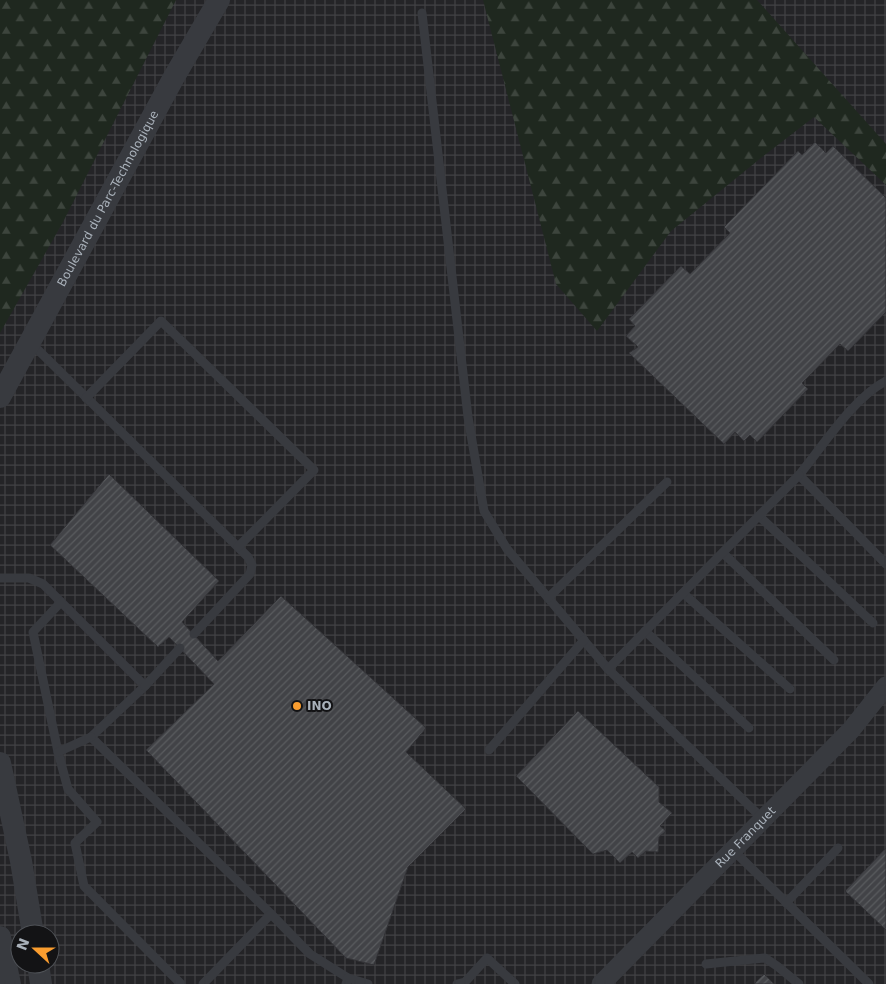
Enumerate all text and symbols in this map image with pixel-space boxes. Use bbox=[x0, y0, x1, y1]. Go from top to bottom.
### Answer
street label: Boulevard du Parc-Technologique bbox=[54, 108, 161, 289]
place label: INO bbox=[307, 699, 332, 713]
marker: INO bbox=[291, 700, 303, 712]
street label: Rue Franquet bbox=[712, 804, 779, 871]
north arrow bbox=[10, 924, 60, 974]
text: N bbox=[13, 936, 32, 953]

